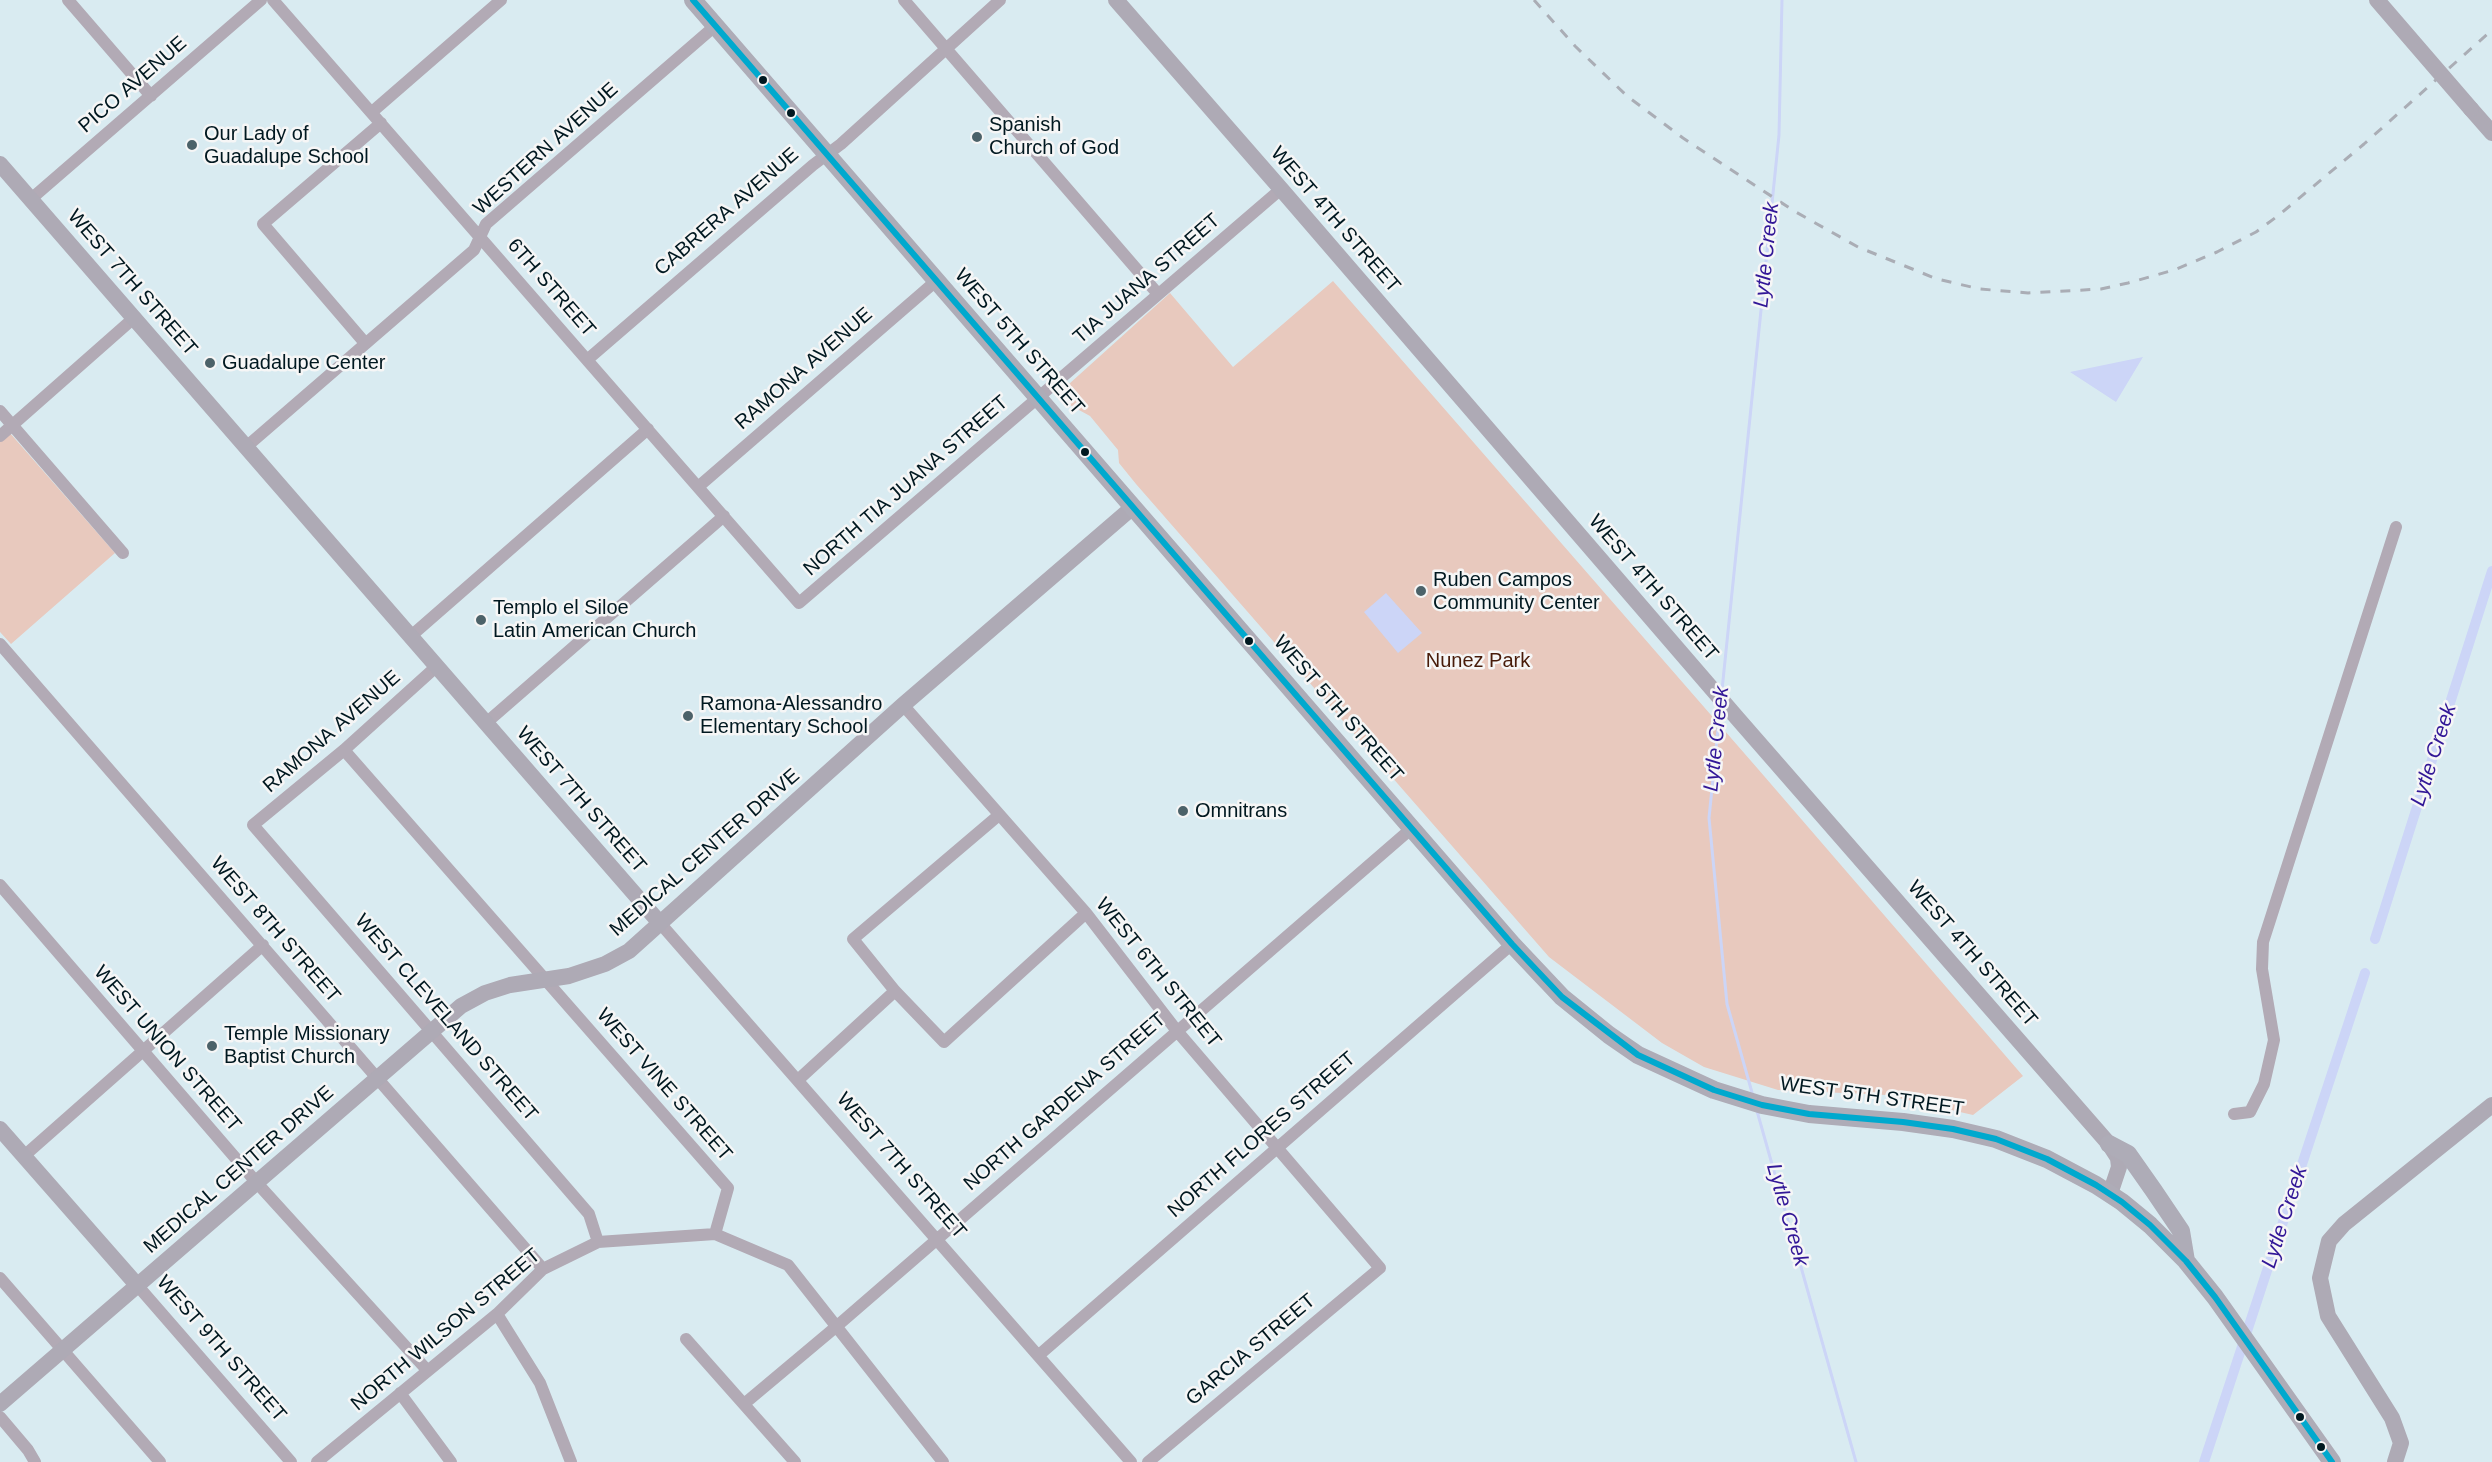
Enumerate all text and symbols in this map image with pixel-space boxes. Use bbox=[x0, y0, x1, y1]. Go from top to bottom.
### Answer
street label: PICO AVENUE bbox=[74, 32, 192, 138]
unlabelled marker bbox=[757, 74, 769, 86]
street label: WESTERN AVENUE bbox=[469, 78, 623, 220]
unlabelled marker bbox=[785, 107, 797, 119]
place label: Spanish Church of God bbox=[989, 113, 1119, 160]
place label: Our Lady of Guadalupe School bbox=[204, 122, 369, 169]
marker: Spanish Church of God bbox=[970, 130, 984, 144]
marker: Our Lady of Guadalupe School bbox=[185, 138, 199, 152]
street label: WEST 4TH STREET bbox=[1265, 142, 1405, 298]
street label: CABRERA AVENUE bbox=[650, 143, 804, 281]
water label: Lytle Creek bbox=[1749, 201, 1785, 309]
street label: WEST 7TH STREET bbox=[62, 205, 202, 361]
street label: TIA JUANA STREET bbox=[1069, 209, 1225, 349]
street label: 6TH STREET bbox=[502, 234, 600, 342]
street label: WEST 5TH STREET bbox=[949, 264, 1089, 420]
street label: RAMONA AVENUE bbox=[730, 303, 878, 435]
place label: Guadalupe Center bbox=[222, 351, 385, 375]
marker: Guadalupe Center bbox=[203, 356, 217, 370]
street label: NORTH TIA JUANA STREET bbox=[799, 391, 1013, 581]
unlabelled marker bbox=[1079, 446, 1091, 458]
street label: WEST 4TH STREET bbox=[1583, 510, 1723, 666]
place label: Ruben Campos Community Center bbox=[1433, 568, 1600, 615]
marker: Ruben Campos Community Center bbox=[1414, 584, 1428, 598]
place label: Templo el Siloe Latin American Church bbox=[493, 596, 696, 643]
marker: Templo el Siloe Latin American Church bbox=[474, 613, 488, 627]
street label: WEST 5TH STREET bbox=[1268, 631, 1408, 787]
unlabelled marker bbox=[1243, 635, 1255, 647]
park label: Nunez Park bbox=[1426, 649, 1530, 673]
street label: RAMONA AVENUE bbox=[258, 666, 406, 798]
water label: Lytle Creek bbox=[1699, 685, 1735, 793]
place label: Ramona-Alessandro Elementary School bbox=[700, 692, 882, 739]
water label: Lytle Creek bbox=[2406, 701, 2462, 809]
marker: Ramona-Alessandro Elementary School bbox=[681, 709, 695, 723]
street label: WEST 7TH STREET bbox=[511, 722, 651, 878]
street label: MEDICAL CENTER DRIVE bbox=[605, 764, 805, 942]
place label: Omnitrans bbox=[1195, 799, 1287, 823]
marker: Omnitrans bbox=[1176, 804, 1190, 818]
street label: WEST 8TH STREET bbox=[205, 852, 345, 1008]
street label: WEST 4TH STREET bbox=[1902, 876, 2042, 1032]
street label: WEST 6TH STREET bbox=[1090, 893, 1226, 1053]
street label: WEST CLEVELAND STREET bbox=[349, 909, 543, 1127]
street label: WEST UNION STREET bbox=[88, 961, 246, 1137]
street label: WEST VINE STREET bbox=[591, 1004, 737, 1166]
street label: NORTH GARDENA STREET bbox=[959, 1008, 1171, 1196]
place label: Temple Missionary Baptist Church bbox=[224, 1022, 390, 1069]
marker: Temple Missionary Baptist Church bbox=[205, 1039, 219, 1053]
street label: NORTH FLORES STREET bbox=[1163, 1047, 1361, 1223]
street label: WEST 5TH STREET bbox=[1778, 1072, 1966, 1122]
street label: MEDICAL CENTER DRIVE bbox=[139, 1081, 339, 1259]
street label: WEST 7TH STREET bbox=[831, 1088, 971, 1244]
water label: Lytle Creek bbox=[1760, 1161, 1814, 1269]
water label: Lytle Creek bbox=[2257, 1163, 2313, 1271]
street label: NORTH WILSON STREET bbox=[346, 1244, 546, 1416]
street label: WEST 9TH STREET bbox=[151, 1271, 291, 1427]
street label: GARCIA STREET bbox=[1182, 1289, 1320, 1411]
unlabelled marker bbox=[2294, 1411, 2306, 1423]
unlabelled marker bbox=[2315, 1441, 2327, 1453]

